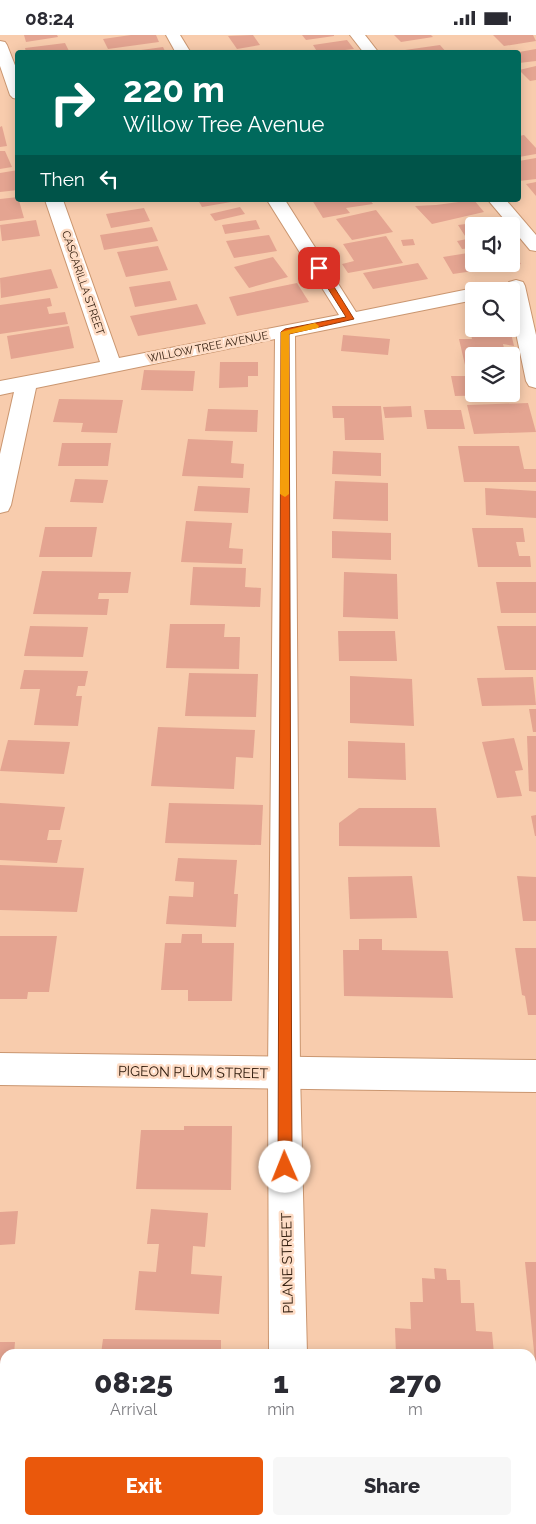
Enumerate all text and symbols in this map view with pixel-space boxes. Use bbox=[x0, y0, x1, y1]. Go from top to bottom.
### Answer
text: 08:24 bbox=[25, 7, 74, 29]
text: 220 m bbox=[123, 69, 225, 110]
icon: right bbox=[40, 70, 105, 135]
text: Willow Tree Avenue bbox=[123, 111, 324, 137]
icon: left bbox=[95, 165, 123, 193]
text: Then bbox=[40, 168, 85, 190]
map controls bbox=[465, 217, 520, 402]
button: sound bbox=[465, 217, 520, 272]
street label: CASCARILLA STREET bbox=[59, 229, 107, 337]
pin bbox=[298, 247, 340, 289]
icon: arrive bbox=[305, 254, 333, 282]
button: search bbox=[465, 282, 520, 337]
street label: WILLOW TREE AVENUE bbox=[147, 329, 270, 365]
button: layers bbox=[465, 347, 520, 402]
street label: PIGEON PLUM STREET bbox=[118, 1063, 269, 1081]
position arrow bbox=[258, 1140, 310, 1192]
street label: PLANE STREET bbox=[278, 1212, 296, 1314]
text: 08:25 bbox=[94, 1365, 173, 1400]
text: 1 bbox=[273, 1365, 289, 1400]
text: 270 bbox=[389, 1365, 442, 1400]
text: Arrival bbox=[110, 1400, 157, 1419]
text: min bbox=[267, 1400, 295, 1419]
text: m bbox=[408, 1400, 423, 1419]
button: Exit bbox=[25, 1457, 263, 1515]
button: Share bbox=[273, 1457, 511, 1515]

